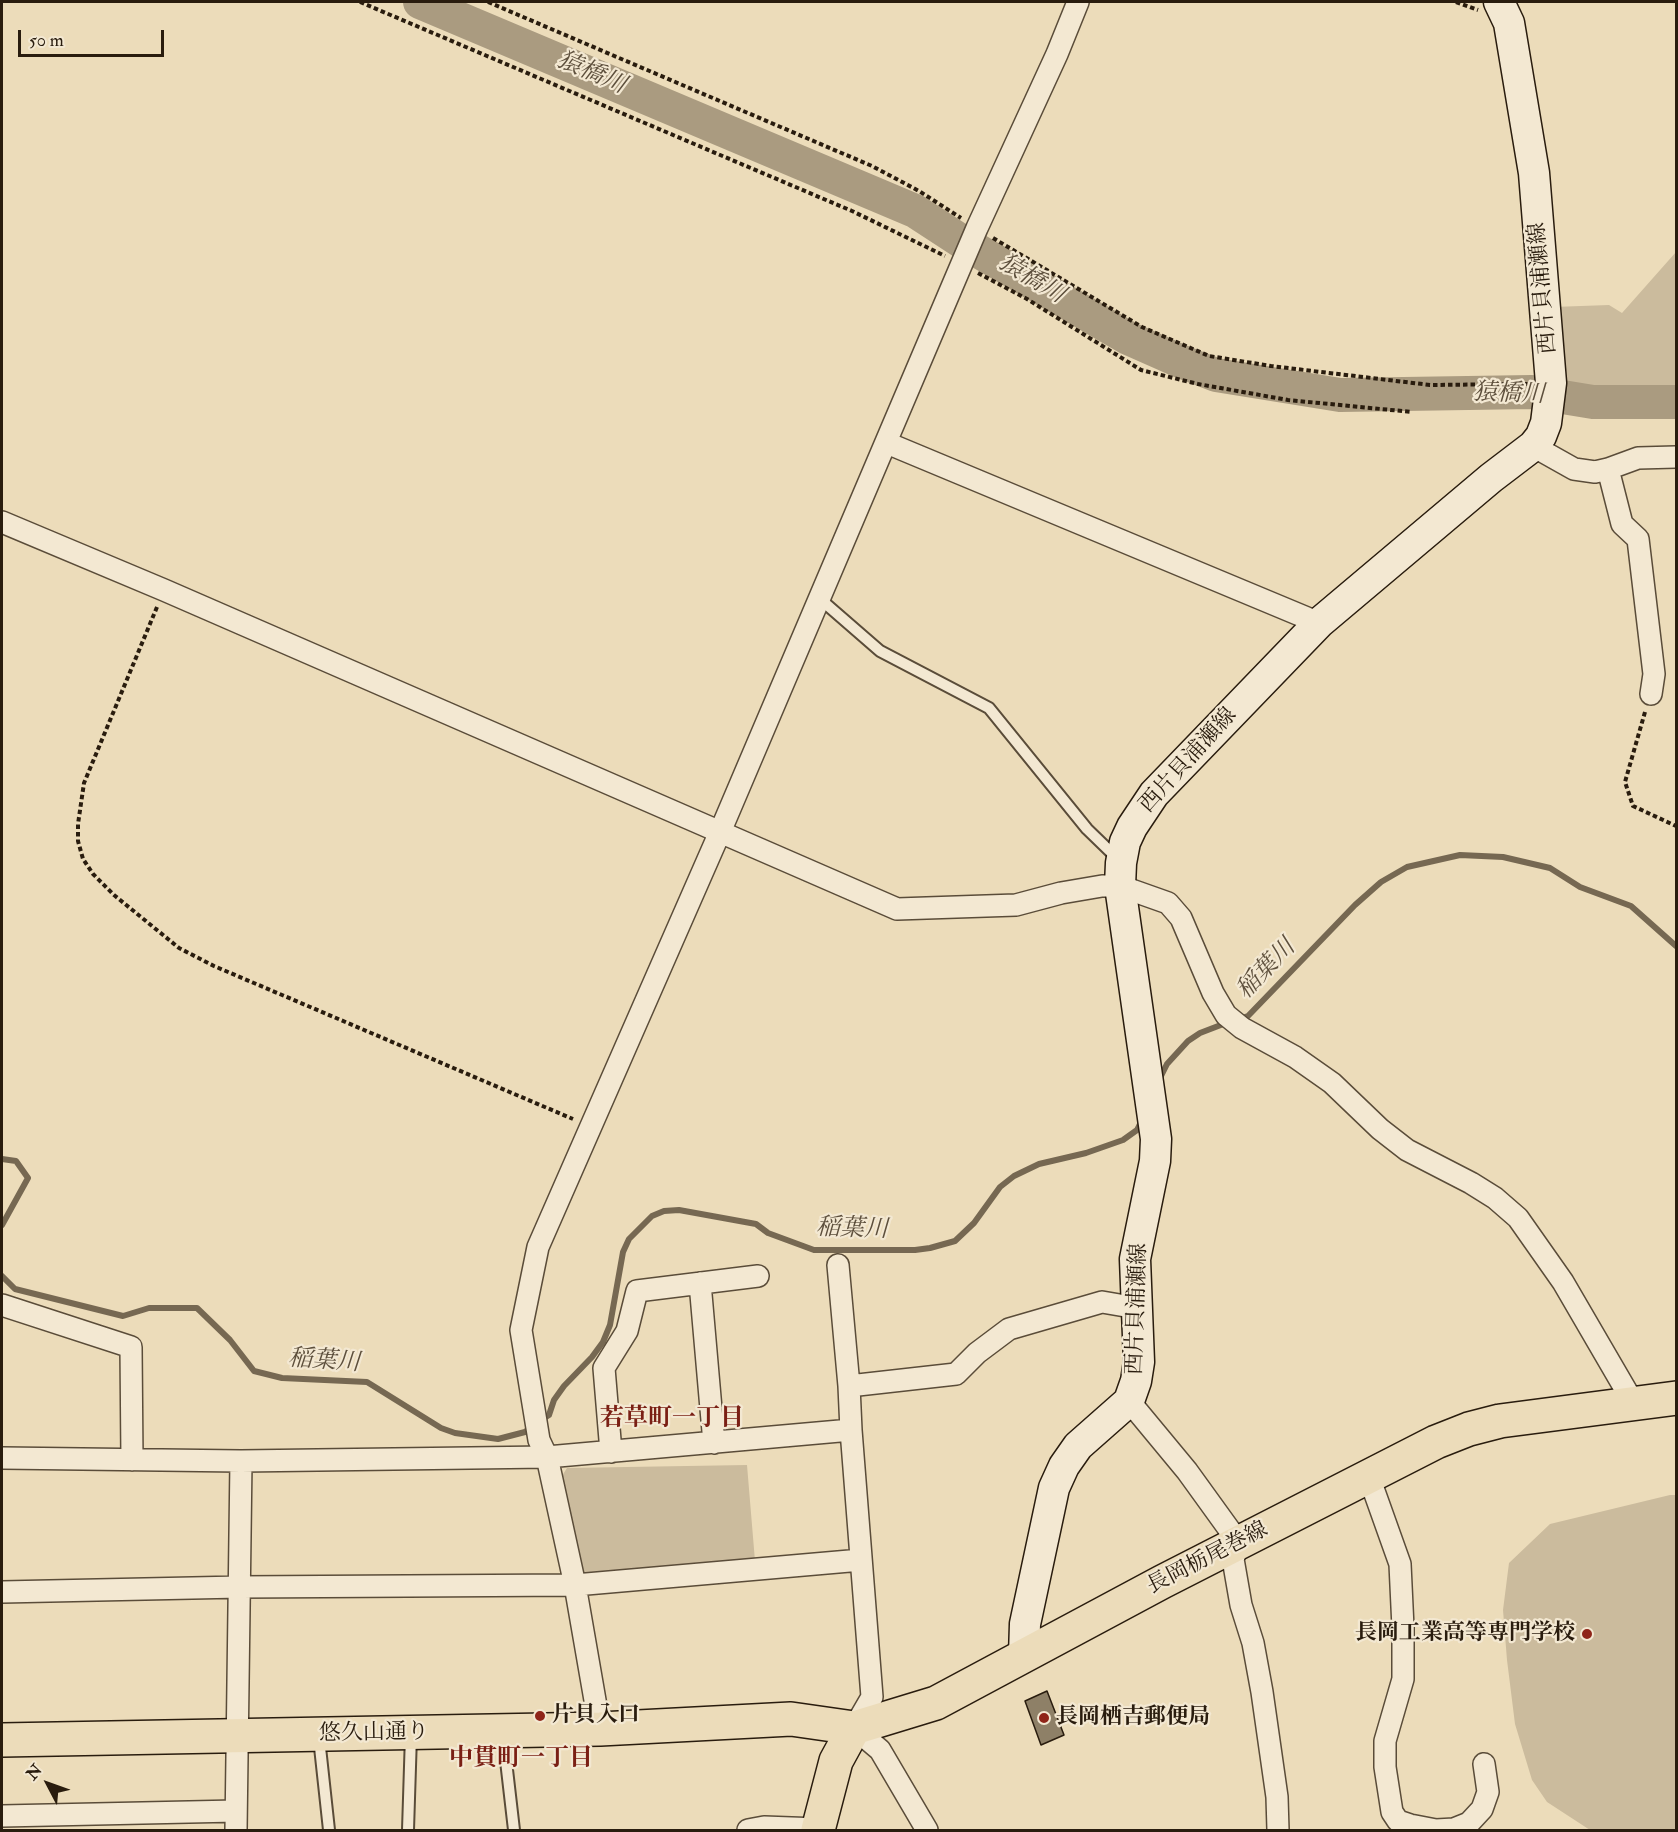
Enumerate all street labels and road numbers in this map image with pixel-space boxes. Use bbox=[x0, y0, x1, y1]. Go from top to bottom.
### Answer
street label: 西片貝浦瀬線 bbox=[1525, 221, 1563, 355]
street label: 西片貝浦瀬線 bbox=[1135, 703, 1243, 819]
street label: 西片貝浦瀬線 bbox=[1123, 1243, 1153, 1375]
street label: 長岡栃尾巻線 bbox=[1143, 1517, 1273, 1601]
street label: 悠久山通り bbox=[319, 1720, 429, 1748]

